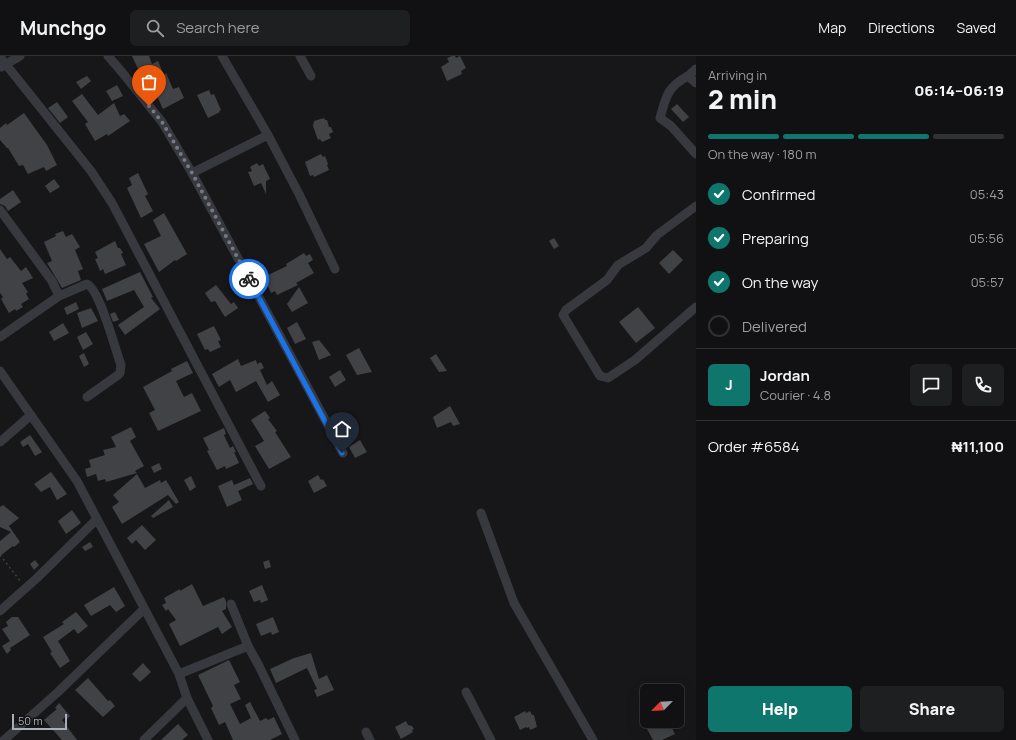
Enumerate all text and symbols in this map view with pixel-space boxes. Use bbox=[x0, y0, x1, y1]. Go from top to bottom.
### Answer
search box bbox=[130, 10, 410, 46]
text: Munchgo bbox=[20, 15, 106, 41]
icon: search bbox=[144, 17, 166, 39]
text: Search here bbox=[176, 17, 260, 38]
text: Map bbox=[818, 18, 846, 37]
text: Directions bbox=[868, 18, 935, 37]
text: Saved bbox=[957, 18, 996, 37]
pin bbox=[132, 65, 166, 106]
text: Arriving in bbox=[708, 66, 767, 84]
icon: bag bbox=[138, 71, 160, 93]
text: 06:14–06:19 bbox=[914, 80, 1004, 101]
text: 2 min bbox=[708, 81, 777, 117]
text: On the way · 180 m bbox=[708, 145, 816, 163]
icon: check bbox=[708, 183, 730, 205]
text: Confirmed bbox=[742, 184, 815, 205]
text: 05:43 bbox=[970, 185, 1004, 203]
icon: check bbox=[708, 227, 730, 249]
text: Preparing bbox=[742, 228, 809, 249]
text: 05:56 bbox=[969, 229, 1004, 247]
courier bbox=[229, 259, 269, 299]
icon: bike bbox=[238, 268, 260, 290]
icon: check bbox=[708, 271, 730, 293]
text: On the way bbox=[742, 272, 818, 293]
text: 05:57 bbox=[971, 273, 1004, 291]
text: Delivered bbox=[742, 316, 807, 337]
button: chat bbox=[910, 364, 952, 406]
button: phone bbox=[962, 364, 1004, 406]
text: Jordan bbox=[760, 365, 810, 386]
text: J bbox=[725, 374, 733, 395]
text: Courier · 4.8 bbox=[760, 386, 831, 404]
pin bbox=[325, 412, 359, 453]
icon: home bbox=[331, 418, 353, 440]
text: Order #6584 bbox=[708, 436, 800, 457]
text: ₦11,100 bbox=[952, 436, 1004, 457]
north arrow bbox=[640, 684, 684, 728]
map controls bbox=[640, 684, 684, 728]
button: Help bbox=[708, 686, 852, 732]
button: Share bbox=[860, 686, 1004, 732]
scale bar bbox=[12, 712, 67, 731]
text: 50 m bbox=[18, 713, 43, 728]

